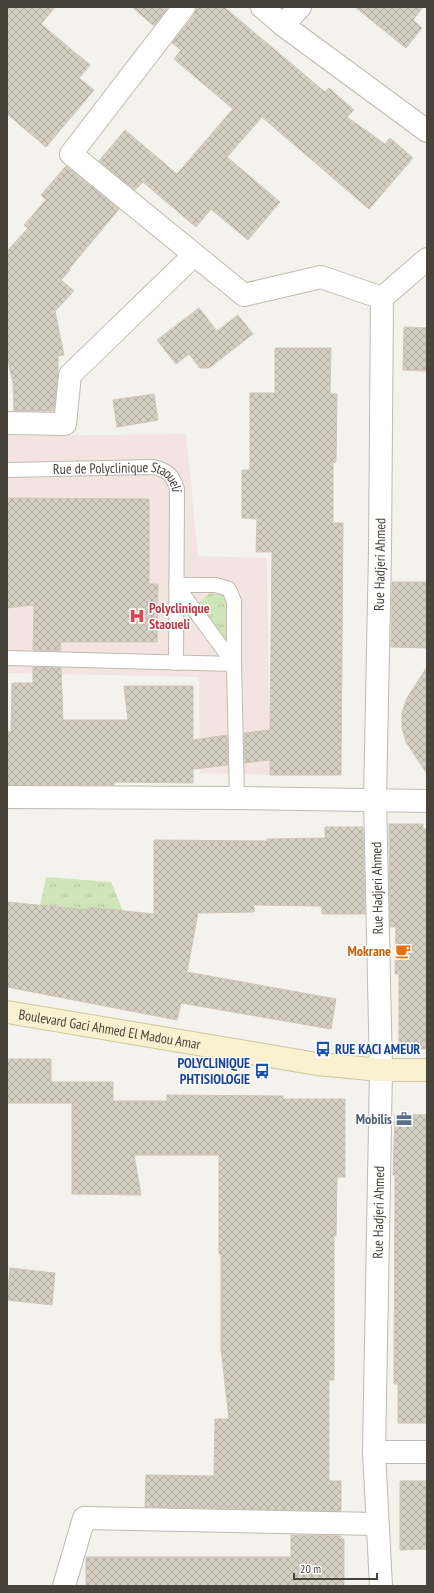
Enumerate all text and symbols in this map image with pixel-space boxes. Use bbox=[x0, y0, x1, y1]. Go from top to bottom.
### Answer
street label: Rue de Polyclinique Staoueli bbox=[53, 458, 186, 492]
street label: Rue Hadjeri Ahmed bbox=[370, 518, 389, 611]
place label: Polyclinique Staoueli bbox=[149, 599, 210, 633]
hospital icon: Polyclinique Staoueli bbox=[128, 607, 146, 625]
street label: Rue Hadjeri Ahmed bbox=[367, 841, 387, 935]
place label: Mokrane bbox=[348, 942, 391, 960]
cafe icon: Mokrane bbox=[394, 942, 412, 960]
street label: Boulevard Gaci Ahmed El Madou Amar bbox=[17, 1005, 202, 1053]
bus stop icon: RUE KACI AMEUR bbox=[314, 1040, 332, 1058]
place label: RUE KACI AMEUR bbox=[335, 1040, 420, 1058]
place label: POLYCLINIQUE PHTISIOLOGIE bbox=[177, 1054, 250, 1088]
bus stop icon: POLYCLINIQUE PHTISIOLOGIE bbox=[253, 1062, 271, 1080]
place label: Mobilis bbox=[356, 1110, 392, 1128]
office icon: Mobilis bbox=[395, 1110, 413, 1128]
street label: Rue Hadjeri Ahmed bbox=[369, 1166, 388, 1259]
scale bar bbox=[294, 1555, 377, 1581]
text: 20 m bbox=[300, 1561, 321, 1576]

